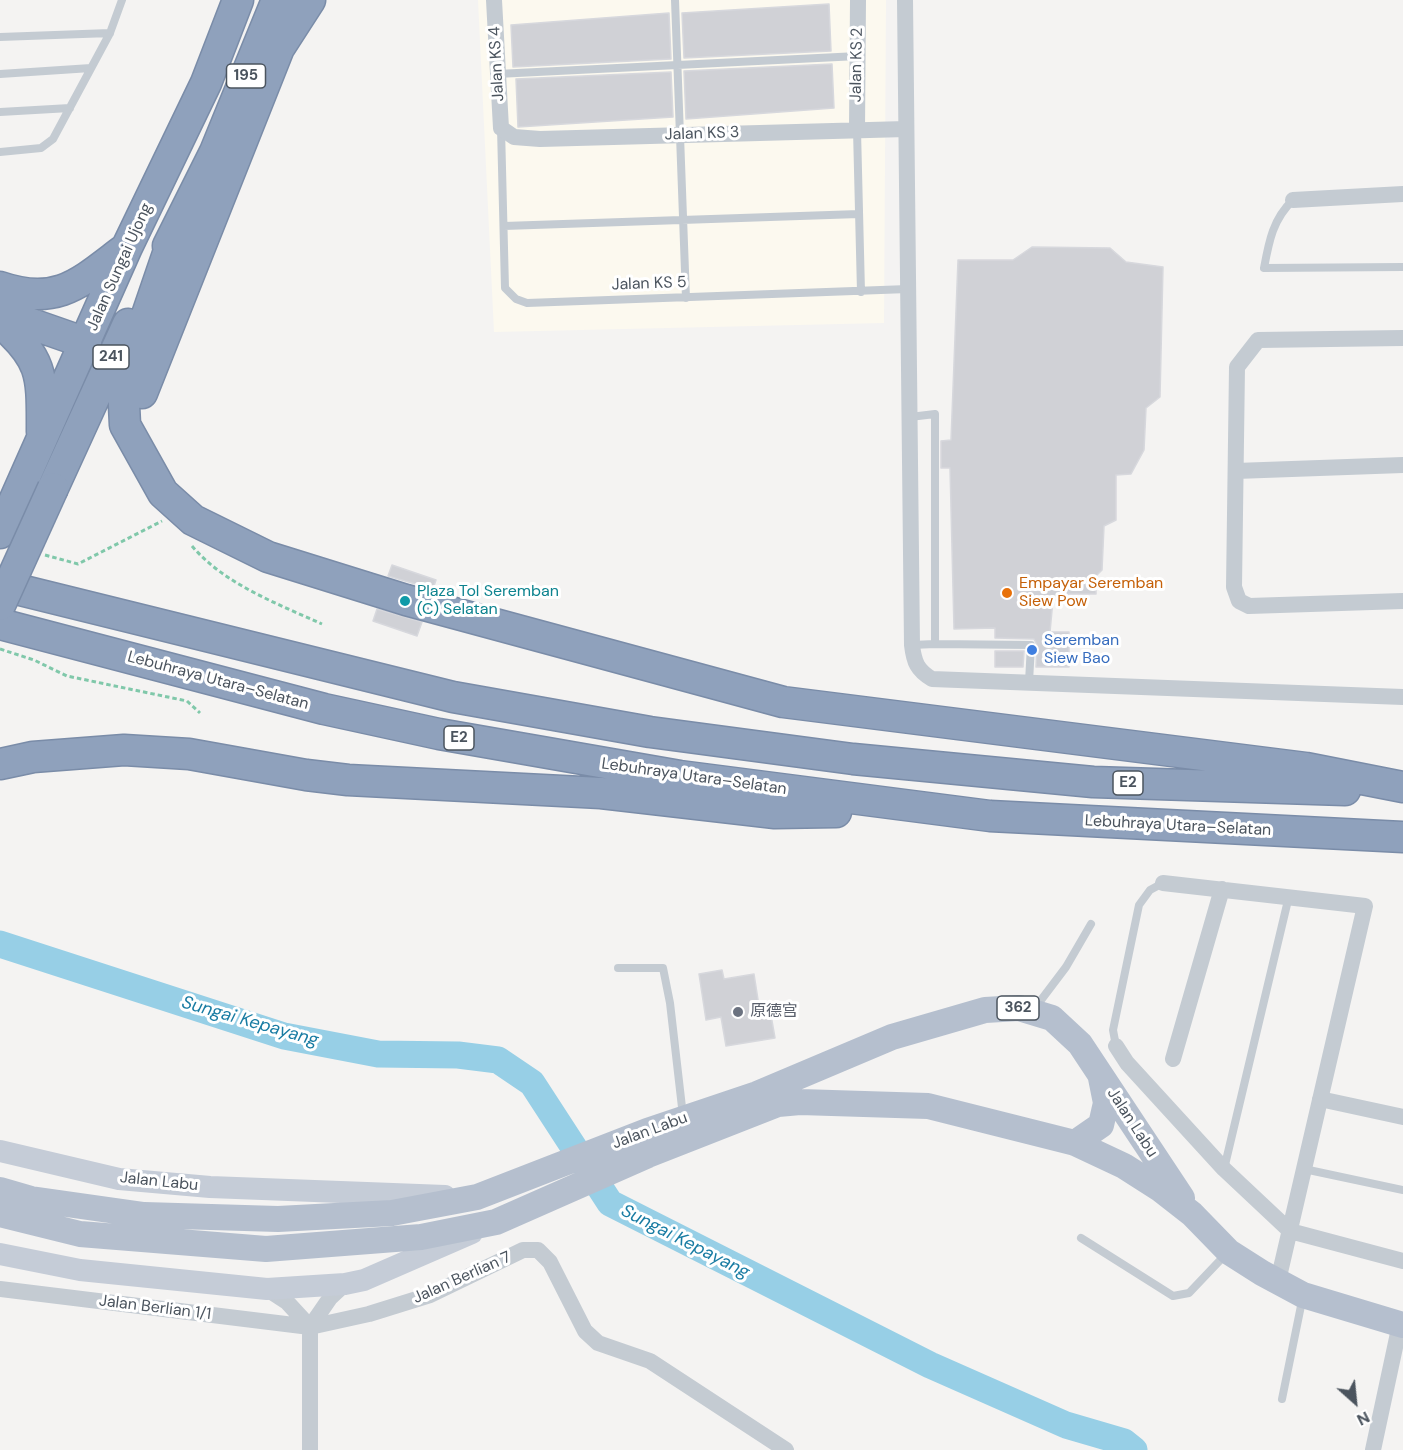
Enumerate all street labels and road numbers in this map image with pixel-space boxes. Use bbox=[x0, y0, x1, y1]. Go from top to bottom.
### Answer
street label: Jalan KS 4 bbox=[485, 26, 509, 102]
street label: Jalan KS 2 bbox=[847, 28, 867, 102]
road number: 195 bbox=[226, 64, 266, 88]
street label: Jalan KS 3 bbox=[664, 123, 740, 145]
street label: Jalan Sungai Ujong bbox=[83, 200, 157, 334]
street label: Jalan KS 5 bbox=[611, 273, 687, 295]
road number: 241 bbox=[93, 345, 129, 369]
street label: Lebuhraya Utara–Selatan bbox=[125, 648, 311, 714]
road number: E2 bbox=[444, 726, 474, 750]
street label: Lebuhraya Utara–Selatan bbox=[600, 755, 788, 799]
road number: E2 bbox=[1113, 771, 1143, 795]
street label: Lebuhraya Utara–Selatan bbox=[1084, 812, 1272, 840]
road number: 362 bbox=[997, 996, 1039, 1020]
street label: Jalan Labu bbox=[1103, 1085, 1161, 1161]
street label: Jalan Labu bbox=[610, 1109, 690, 1153]
street label: Jalan Labu bbox=[119, 1168, 199, 1196]
street label: Jalan Berlian 7 bbox=[410, 1248, 514, 1308]
street label: Jalan Berlian 1/1 bbox=[98, 1292, 212, 1324]

